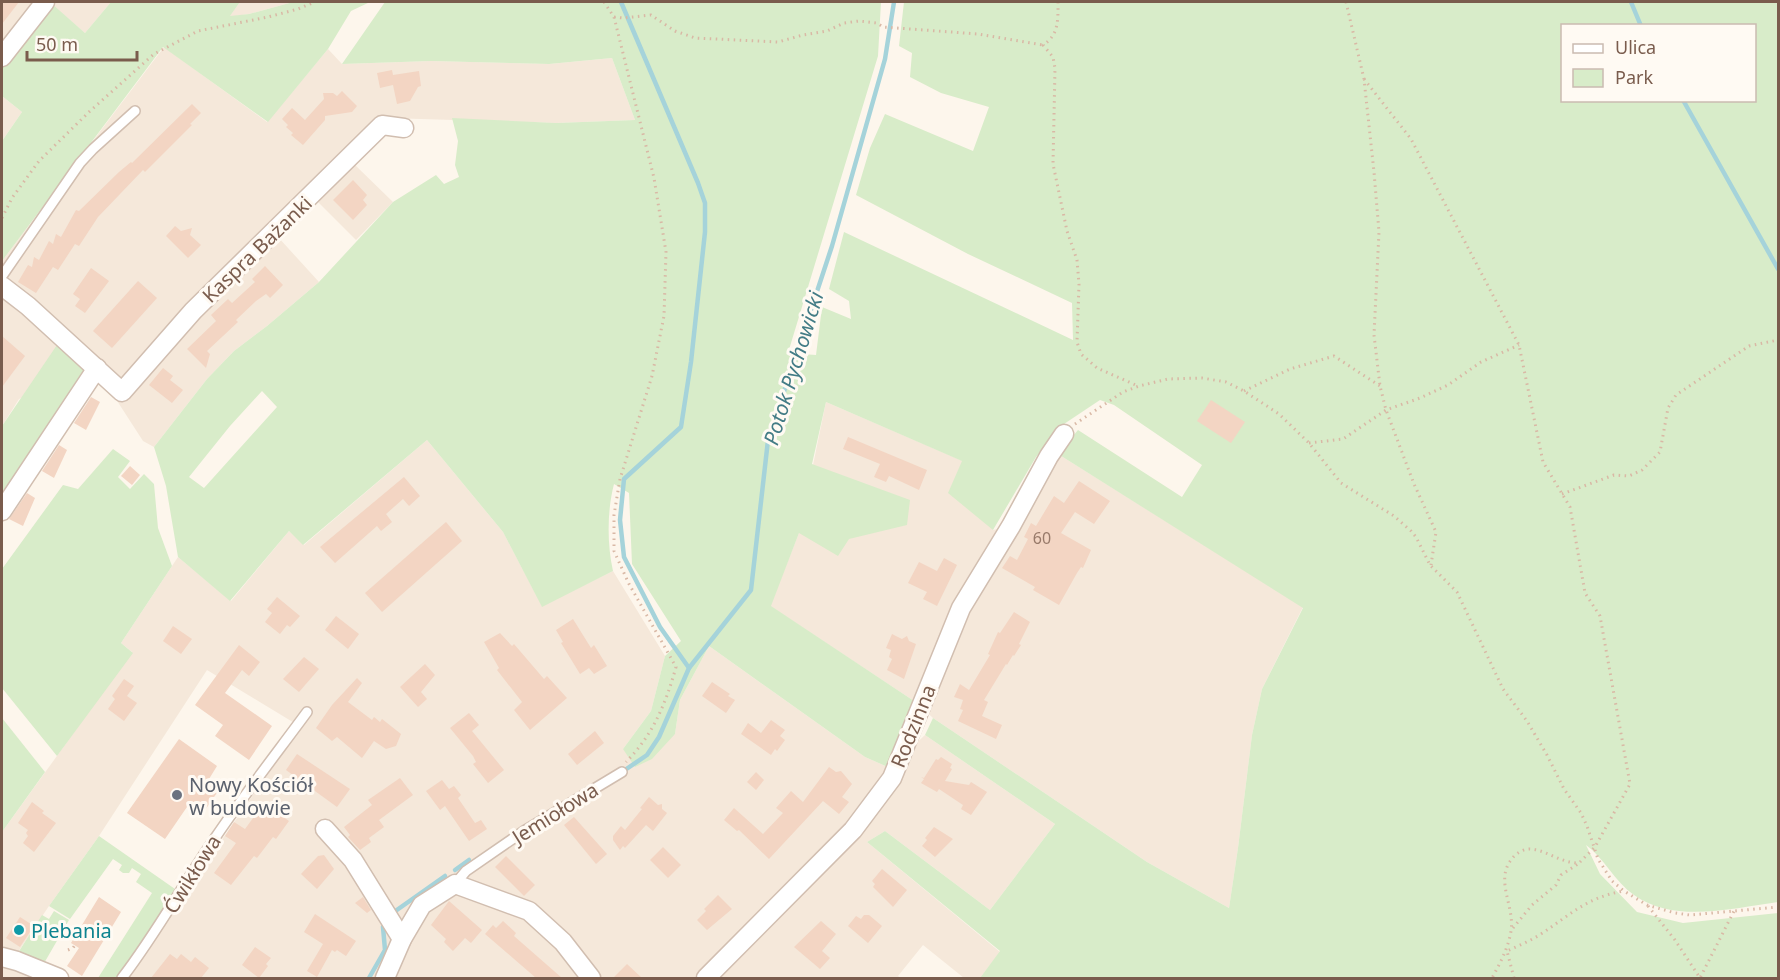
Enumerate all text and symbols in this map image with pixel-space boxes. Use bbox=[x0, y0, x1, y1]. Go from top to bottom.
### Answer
scale bar bbox=[27, 24, 136, 62]
legend bbox=[1561, 24, 1756, 102]
text: 50 m bbox=[36, 32, 78, 56]
text: Ulica bbox=[1615, 35, 1656, 59]
text: Park bbox=[1615, 65, 1653, 89]
street label: Kaspra Bażanki bbox=[196, 190, 318, 308]
water label: Potok Pychowicki bbox=[756, 287, 830, 448]
house number: 60 bbox=[1033, 527, 1051, 549]
street label: Rodzinna bbox=[884, 680, 942, 772]
place label: Nowy Kościół w budowie bbox=[189, 771, 314, 821]
street label: Jemiołowa bbox=[505, 776, 603, 851]
marker: Nowy Kościół w budowie bbox=[170, 788, 184, 802]
street label: Ćwikłowa bbox=[157, 830, 227, 918]
place label: Plebania bbox=[31, 917, 112, 944]
marker: Plebania bbox=[12, 923, 26, 937]

